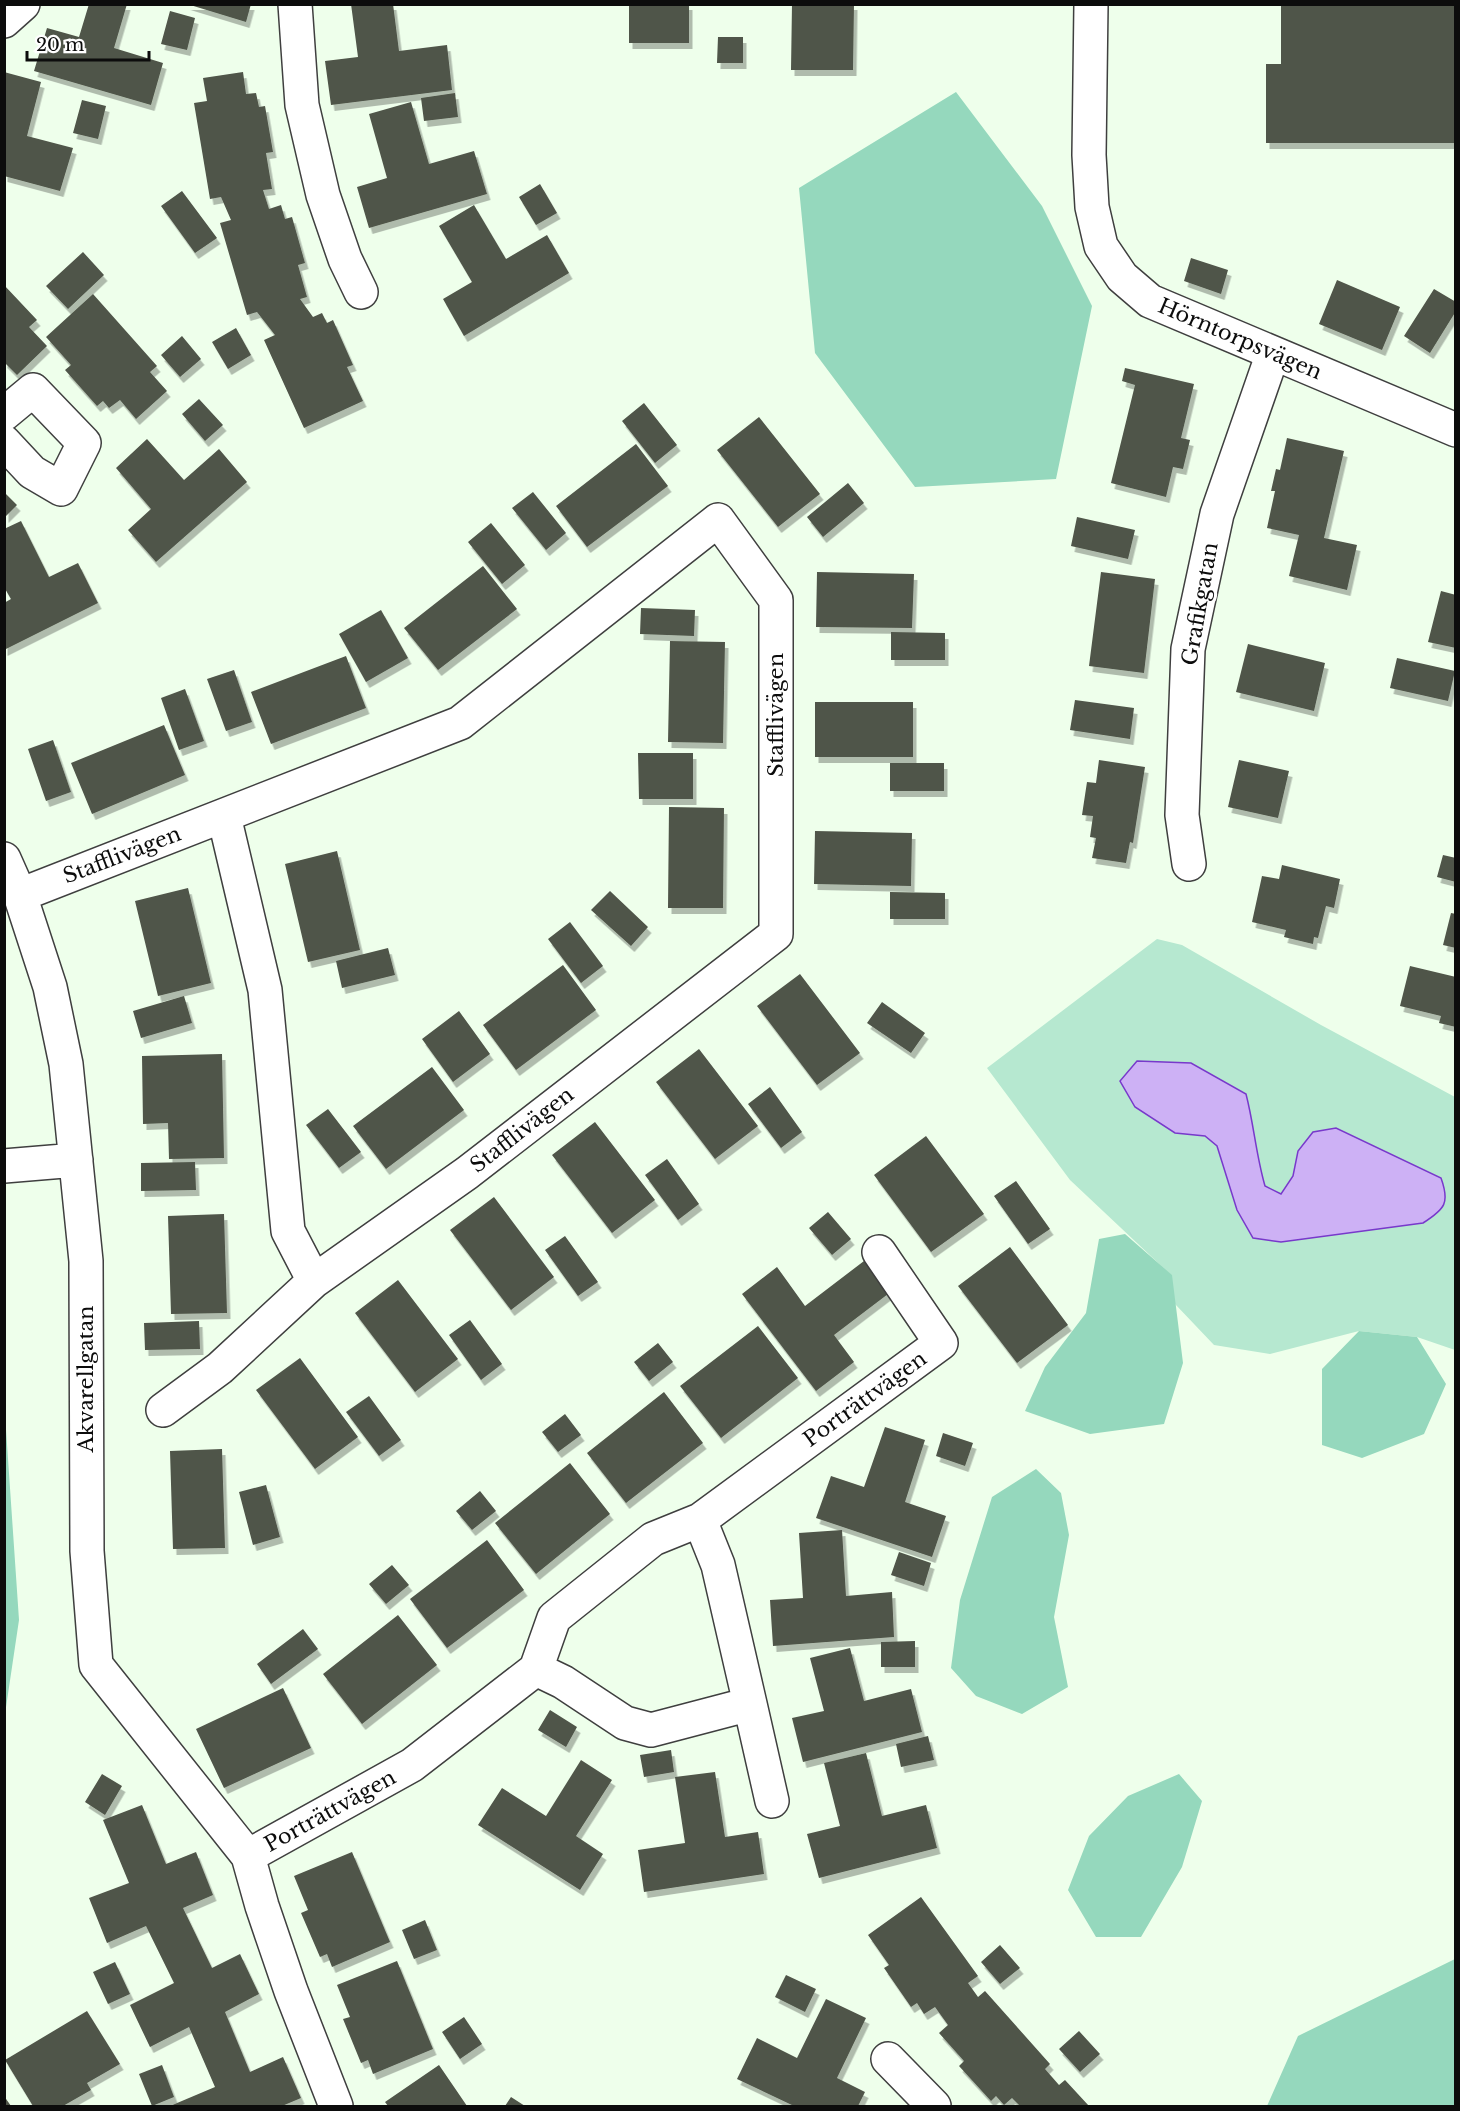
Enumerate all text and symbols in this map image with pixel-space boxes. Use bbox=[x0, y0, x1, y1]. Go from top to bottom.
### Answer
scale bar bbox=[27, 24, 148, 62]
text: 20 m bbox=[36, 34, 84, 56]
street label: Hörntorpsvägen bbox=[1154, 293, 1326, 385]
street label: Grafikgatan bbox=[1176, 540, 1224, 668]
street label: Stafflivägen bbox=[763, 653, 789, 777]
street label: Stafflivägen bbox=[59, 821, 185, 889]
street label: Stafflivägen bbox=[465, 1082, 579, 1178]
street label: Akvarellgatan bbox=[73, 1305, 99, 1454]
street label: Porträttvägen bbox=[798, 1346, 932, 1452]
street label: Porträttvägen bbox=[260, 1764, 400, 1858]

